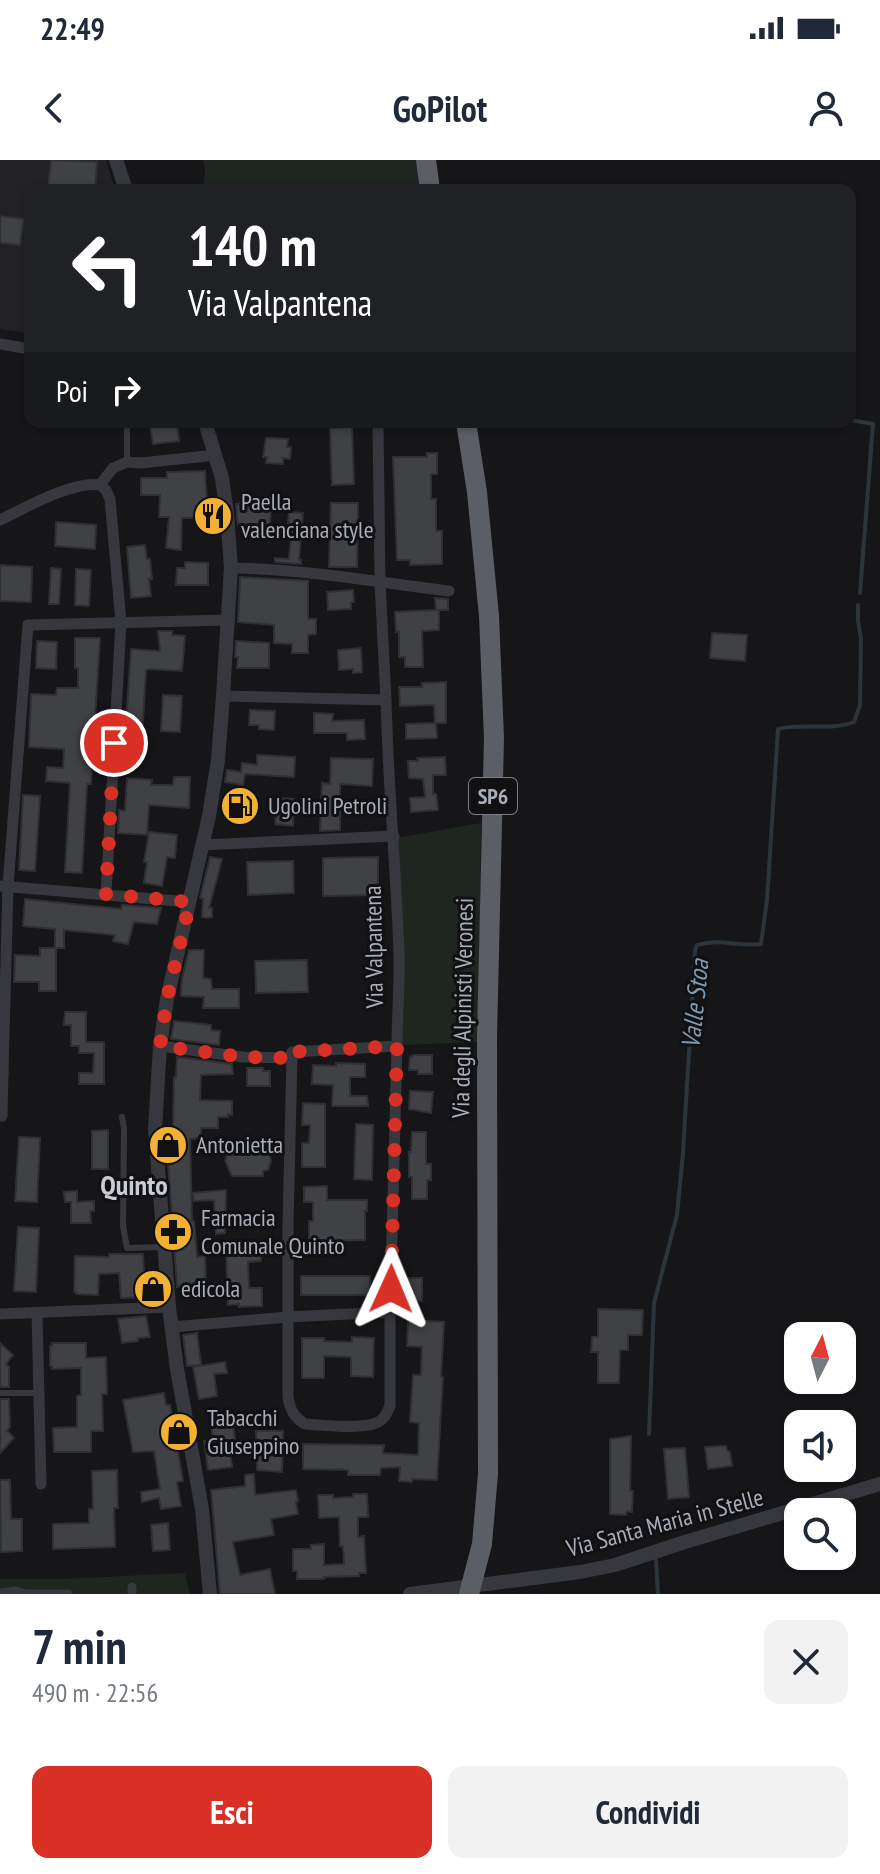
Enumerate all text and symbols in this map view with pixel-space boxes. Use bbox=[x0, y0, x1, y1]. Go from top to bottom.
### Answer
text: 22:49 bbox=[40, 9, 105, 48]
text: GoPilot bbox=[393, 85, 487, 132]
icon: back bbox=[32, 86, 76, 130]
icon: person bbox=[804, 86, 848, 130]
text: 140 m bbox=[188, 209, 317, 281]
icon: left bbox=[56, 216, 160, 320]
text: Via Valpantena bbox=[188, 279, 372, 326]
icon: right bbox=[104, 368, 148, 412]
text: Poi bbox=[56, 371, 88, 410]
place label: Paella valenciana style bbox=[241, 486, 374, 545]
restaurant icon: Paella valenciana style bbox=[192, 495, 234, 537]
pin bbox=[80, 709, 148, 777]
icon: arrive bbox=[92, 721, 136, 765]
road number: SP6 bbox=[469, 778, 517, 814]
fuel station icon: Ugolini Petroli bbox=[219, 785, 261, 827]
place label: Ugolini Petroli bbox=[268, 790, 387, 821]
street label: Via Valpantena bbox=[357, 885, 390, 1010]
street label: Via degli Alpinisti Veronesi bbox=[445, 898, 480, 1119]
water label: Valle Stoa bbox=[673, 956, 716, 1050]
shop icon: Antonietta bbox=[147, 1124, 189, 1166]
place label: Antonietta bbox=[196, 1129, 283, 1160]
district label: Quinto bbox=[100, 1166, 168, 1203]
place label: Farmacia Comunale Quinto bbox=[201, 1202, 345, 1261]
pharmacy icon: Farmacia Comunale Quinto bbox=[152, 1211, 194, 1253]
position arrow bbox=[349, 1247, 433, 1331]
shop icon: edicola bbox=[132, 1268, 174, 1310]
place label: edicola bbox=[181, 1273, 240, 1304]
north arrow bbox=[784, 1322, 856, 1394]
map controls bbox=[784, 1322, 856, 1570]
place label: Tabacchi Giuseppino bbox=[207, 1402, 299, 1461]
button: sound bbox=[784, 1410, 856, 1482]
shop icon: Tabacchi Giuseppino bbox=[158, 1411, 200, 1453]
street label: Via Santa Maria in Stelle bbox=[562, 1481, 767, 1564]
button: search bbox=[784, 1498, 856, 1570]
text: 7 min bbox=[32, 1615, 127, 1677]
button: close bbox=[764, 1620, 848, 1704]
text: 490 m · 22:56 bbox=[32, 1676, 158, 1709]
button: Esci bbox=[32, 1766, 432, 1858]
button: Condividi bbox=[448, 1766, 848, 1858]

